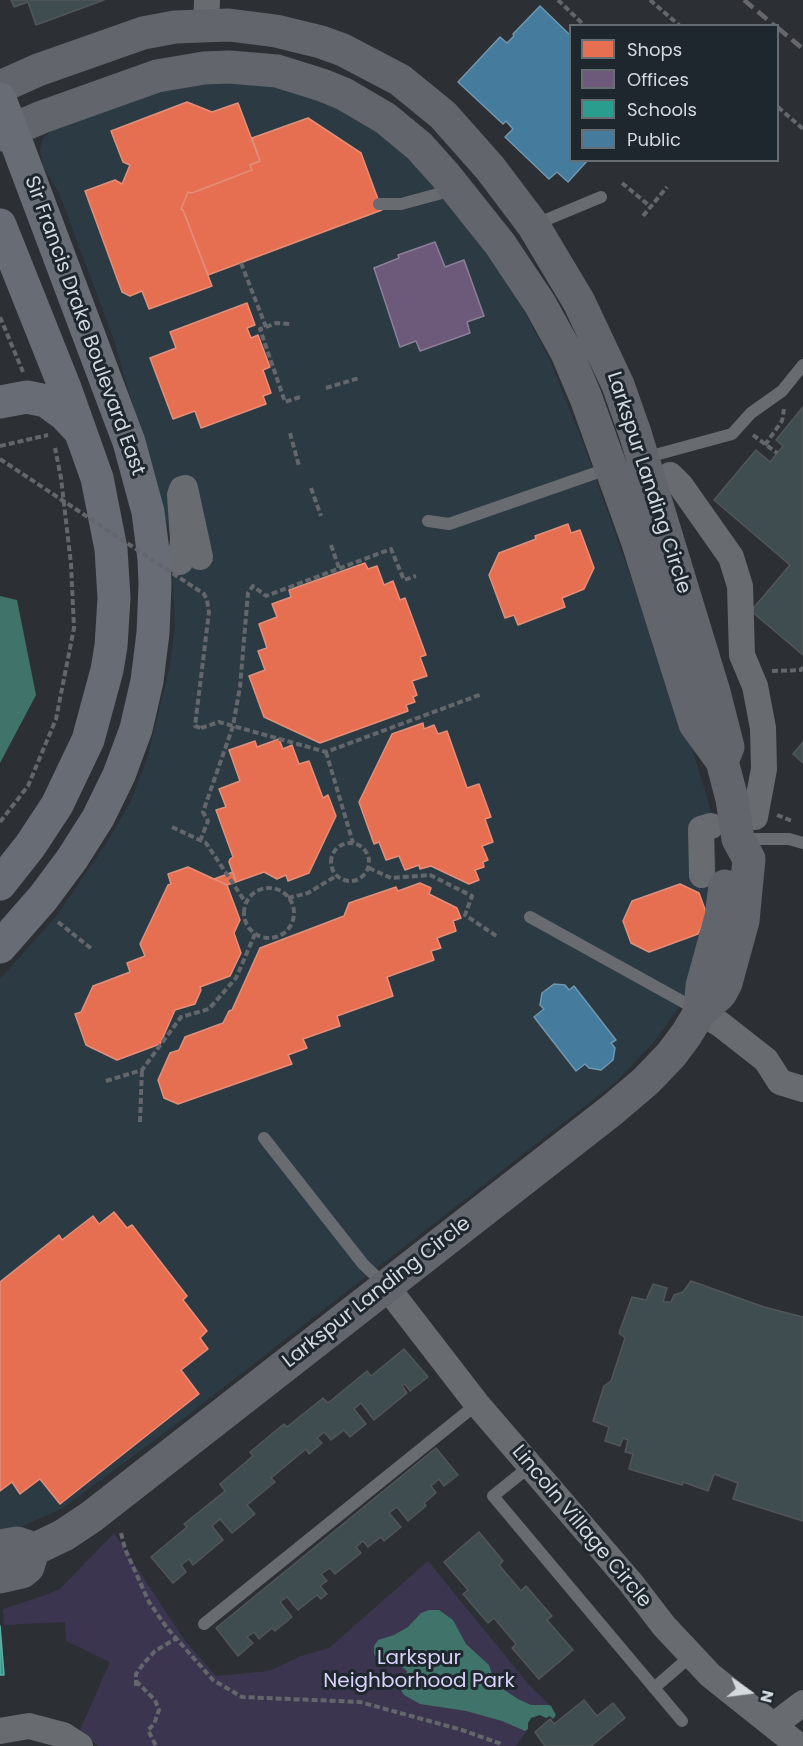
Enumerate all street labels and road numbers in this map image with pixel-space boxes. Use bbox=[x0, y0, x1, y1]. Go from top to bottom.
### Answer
street label: Sir Francis Drake Boulevard East bbox=[19, 173, 149, 479]
street label: Larkspur Landing Circle bbox=[601, 369, 695, 597]
street label: Larkspur Landing Circle bbox=[278, 1212, 476, 1374]
street label: Lincoln Village Circle bbox=[506, 1441, 656, 1613]

